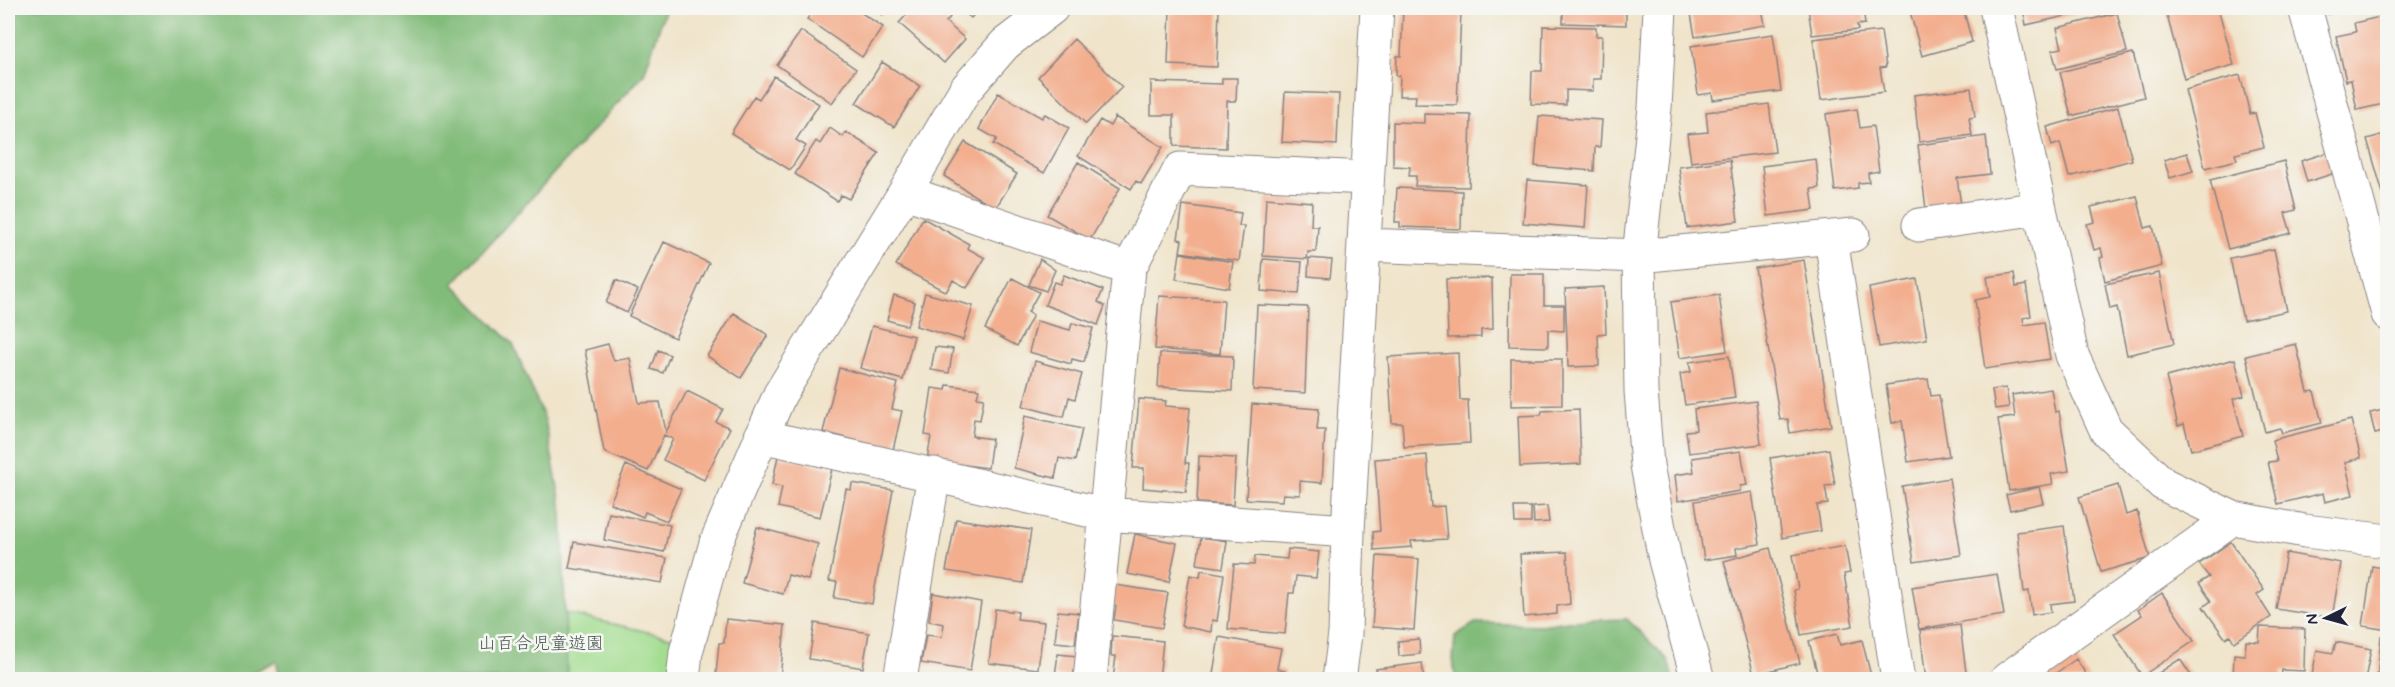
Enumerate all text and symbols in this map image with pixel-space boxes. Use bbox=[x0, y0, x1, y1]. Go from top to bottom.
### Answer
north arrow bbox=[2296, 588, 2356, 648]
text: N bbox=[2302, 613, 2323, 625]
park label: 山百合児童遊園 bbox=[478, 632, 604, 656]

